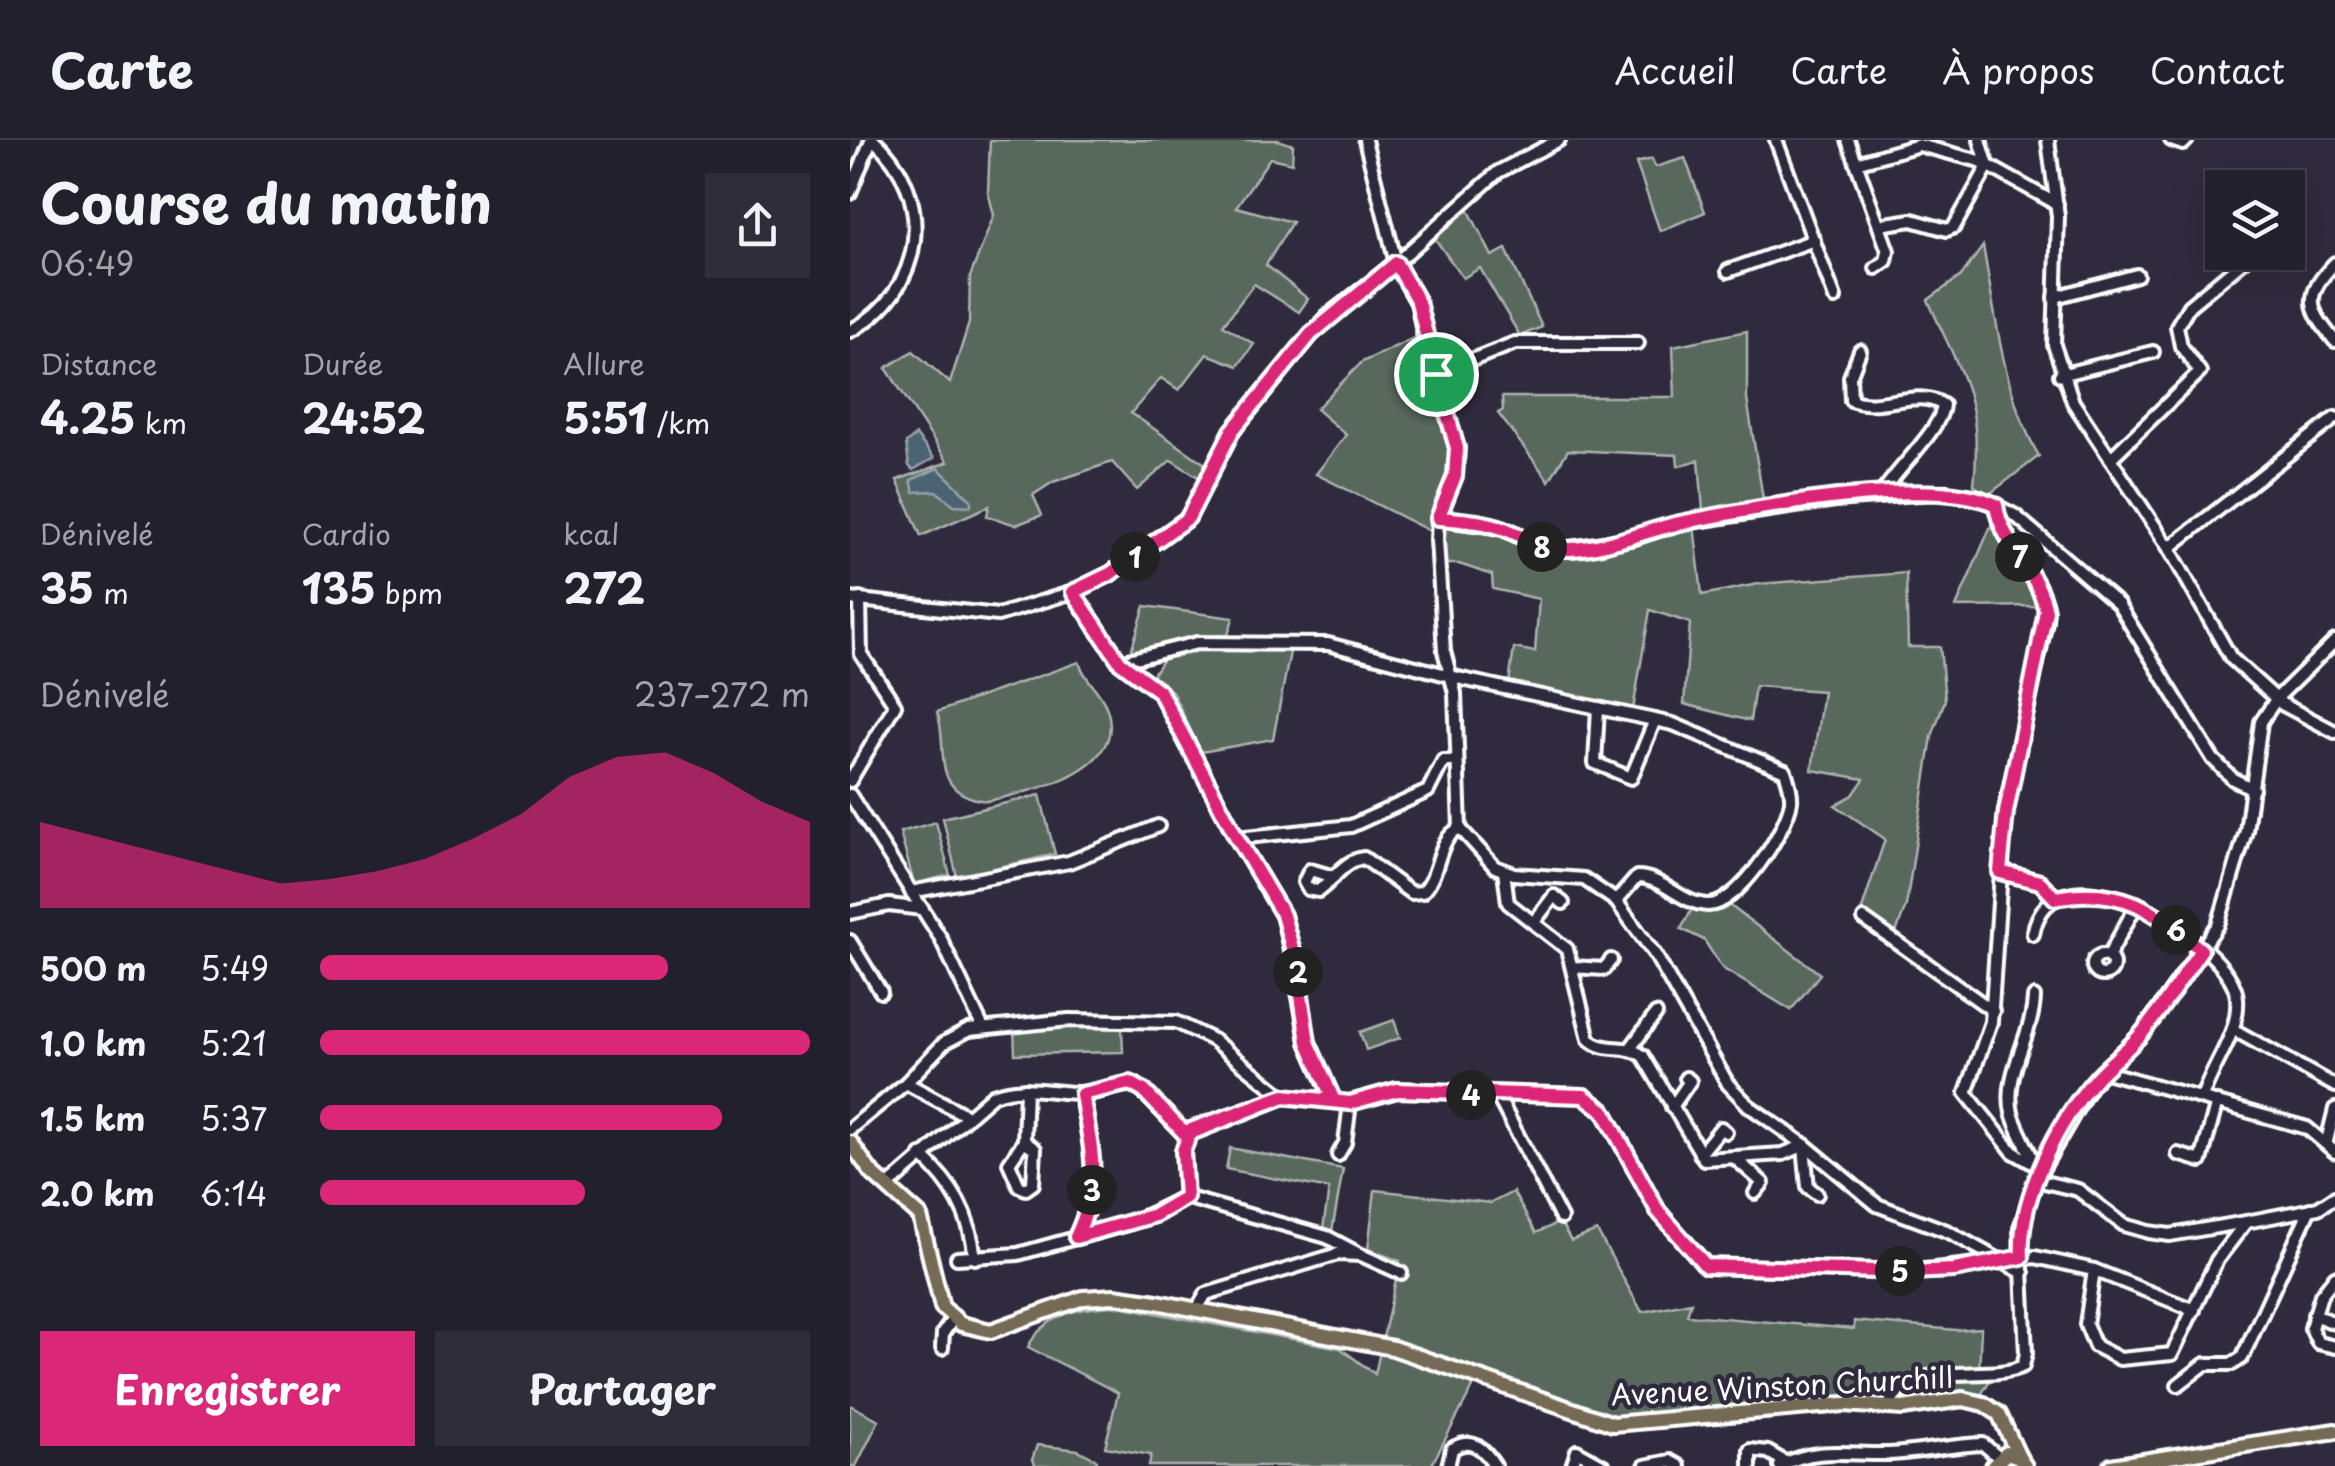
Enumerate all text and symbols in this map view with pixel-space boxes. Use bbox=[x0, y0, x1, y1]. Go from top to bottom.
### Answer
text: Carte bbox=[50, 33, 194, 105]
text: Accueil bbox=[1615, 43, 1735, 96]
text: Carte bbox=[1790, 43, 1887, 96]
text: À propos bbox=[1942, 43, 2095, 96]
text: Contact bbox=[2150, 43, 2285, 96]
text: Course du matin bbox=[40, 160, 492, 243]
map controls bbox=[2205, 170, 2305, 270]
button: layers bbox=[2205, 170, 2305, 270]
button: share bbox=[705, 173, 810, 278]
text: 06:49 bbox=[40, 239, 134, 287]
pin bbox=[1394, 332, 1479, 417]
text: Distance bbox=[40, 342, 158, 385]
text: Durée bbox=[302, 342, 384, 385]
text: Allure bbox=[563, 342, 645, 385]
icon: arrive bbox=[1409, 347, 1464, 402]
text: 4.25 bbox=[40, 385, 136, 448]
text: 24:52 bbox=[302, 385, 426, 448]
text: 5:51 bbox=[563, 385, 648, 448]
text: km bbox=[136, 401, 187, 444]
text: /km bbox=[648, 401, 710, 444]
text: Dénivelé bbox=[40, 512, 154, 555]
text: Cardio bbox=[302, 512, 391, 555]
text: kcal bbox=[563, 512, 619, 555]
pin: 8 bbox=[1517, 522, 1567, 572]
text: 8 bbox=[1533, 525, 1551, 568]
pin: 1 bbox=[1110, 532, 1160, 582]
pin: 7 bbox=[1995, 532, 2045, 582]
text: 1 bbox=[1128, 535, 1142, 578]
text: 7 bbox=[2012, 535, 2028, 578]
text: 35 bbox=[40, 555, 94, 618]
text: 135 bbox=[302, 555, 376, 618]
text: 272 bbox=[563, 555, 645, 618]
text: m bbox=[94, 571, 129, 614]
text: bpm bbox=[376, 571, 443, 614]
text: Dénivelé bbox=[40, 670, 170, 718]
text: 237–272 m bbox=[634, 670, 810, 718]
pin: 6 bbox=[2151, 905, 2201, 955]
text: 6 bbox=[2166, 908, 2186, 951]
text: 500 m bbox=[40, 944, 146, 992]
text: 5:49 bbox=[200, 944, 269, 992]
pin: 2 bbox=[1273, 947, 1323, 997]
text: 2 bbox=[1288, 950, 1308, 993]
text: 1.0 km bbox=[40, 1019, 146, 1067]
text: 5:21 bbox=[200, 1019, 267, 1067]
pin: 4 bbox=[1446, 1070, 1496, 1120]
text: 4 bbox=[1461, 1073, 1481, 1116]
text: 1.5 km bbox=[40, 1094, 145, 1142]
text: 5:37 bbox=[200, 1094, 267, 1142]
pin: 3 bbox=[1067, 1165, 1117, 1215]
text: 3 bbox=[1083, 1168, 1101, 1211]
text: 2.0 km bbox=[40, 1169, 155, 1217]
text: 6:14 bbox=[200, 1169, 267, 1217]
pin: 5 bbox=[1875, 1246, 1925, 1296]
text: 5 bbox=[1891, 1249, 1909, 1292]
button: Enregistrer bbox=[40, 1331, 415, 1446]
button: Partager bbox=[435, 1331, 810, 1446]
street label: Avenue Winston Churchill bbox=[1610, 1355, 1954, 1415]

